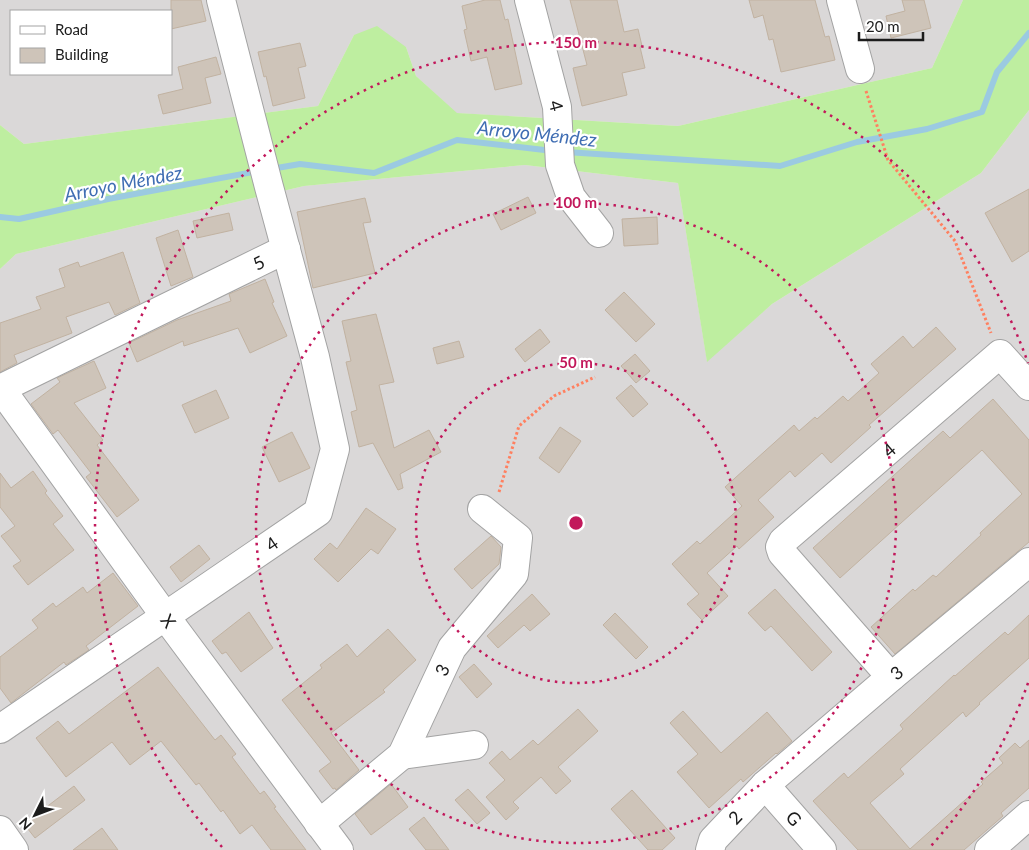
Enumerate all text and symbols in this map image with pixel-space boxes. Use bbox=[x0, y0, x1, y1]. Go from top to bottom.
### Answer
legend bbox=[10, 10, 172, 75]
scale bar bbox=[859, 10, 923, 42]
text: 20 m bbox=[866, 17, 900, 35]
text: Road bbox=[55, 20, 88, 38]
text: 150 m bbox=[555, 33, 597, 51]
text: Building bbox=[55, 45, 108, 63]
street label: 4 bbox=[545, 98, 569, 113]
water label: Arroyo Méndez bbox=[475, 115, 598, 151]
water label: Arroyo Méndez bbox=[61, 160, 184, 206]
text: 100 m bbox=[555, 193, 597, 211]
street label: 5 bbox=[249, 250, 268, 275]
text: 50 m bbox=[559, 353, 593, 371]
street label: 4 bbox=[878, 438, 900, 461]
centre of rings bbox=[567, 514, 585, 532]
street label: 4 bbox=[261, 532, 282, 556]
street label: X bbox=[156, 610, 181, 632]
street label: 3 bbox=[430, 660, 454, 679]
street label: 3 bbox=[885, 661, 907, 684]
north arrow bbox=[10, 790, 60, 840]
street label: 2 bbox=[723, 806, 746, 828]
street label: G bbox=[781, 806, 807, 830]
text: N bbox=[15, 814, 35, 834]

